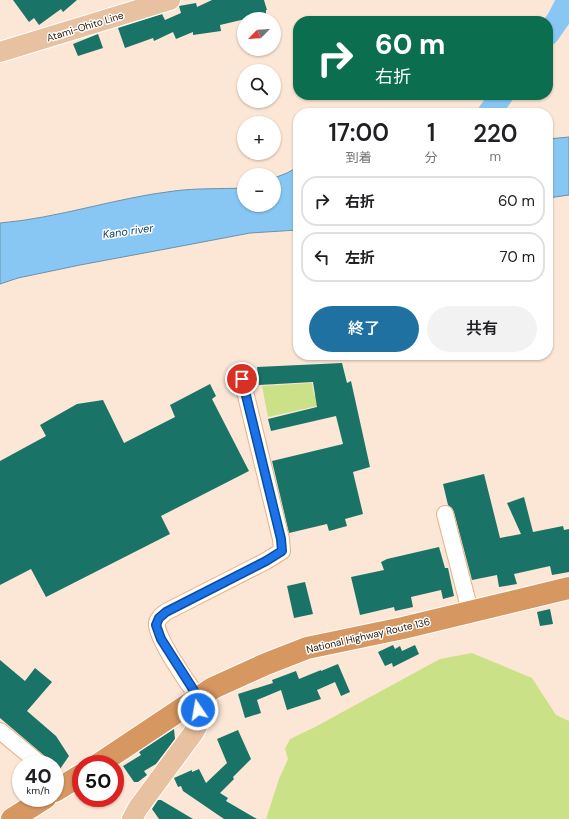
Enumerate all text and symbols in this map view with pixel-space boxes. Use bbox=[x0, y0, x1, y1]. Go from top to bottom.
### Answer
street label: Atami-Ohito Line bbox=[45, 9, 125, 44]
north arrow bbox=[237, 12, 281, 56]
map controls bbox=[237, 12, 281, 212]
text: 60 m bbox=[375, 26, 445, 63]
icon: right bbox=[309, 32, 361, 84]
button: search bbox=[237, 64, 281, 108]
text: 右折 bbox=[375, 65, 411, 89]
button: + bbox=[237, 116, 281, 160]
text: 17:00 bbox=[329, 117, 389, 148]
text: 1 bbox=[427, 117, 435, 148]
text: 220 bbox=[473, 118, 517, 149]
text: m bbox=[489, 148, 501, 165]
text: 到着 bbox=[346, 149, 372, 166]
text: 分 bbox=[425, 149, 438, 166]
button: − bbox=[237, 168, 281, 212]
icon: right bbox=[311, 190, 333, 212]
text: 60 m bbox=[498, 191, 535, 211]
text: 右折 bbox=[345, 192, 375, 212]
water label: Kano river bbox=[102, 220, 155, 241]
icon: left bbox=[311, 246, 333, 268]
text: 70 m bbox=[500, 247, 535, 267]
text: 左折 bbox=[345, 248, 375, 268]
button: 終了 bbox=[309, 306, 419, 352]
button: 共有 bbox=[427, 306, 537, 352]
pin bbox=[225, 362, 259, 396]
icon: arrive bbox=[231, 368, 253, 390]
street label: National Highway Route 136 bbox=[305, 615, 431, 656]
position arrow bbox=[177, 689, 219, 731]
speed limit sign: 50 bbox=[72, 755, 124, 807]
text: 40 bbox=[24, 763, 52, 789]
text: km/h bbox=[26, 784, 50, 797]

